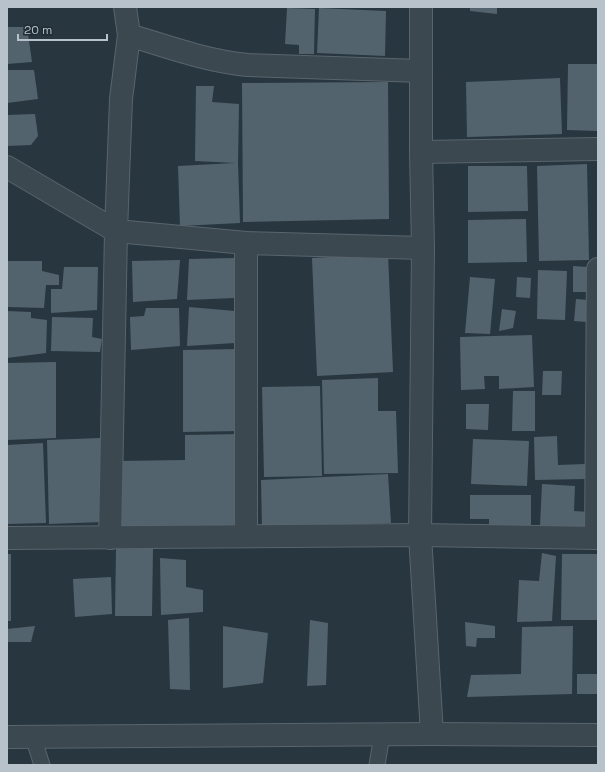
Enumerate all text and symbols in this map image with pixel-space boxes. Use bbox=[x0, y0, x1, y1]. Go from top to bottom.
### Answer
scale bar bbox=[18, 16, 107, 42]
text: 20 m bbox=[24, 22, 52, 38]

